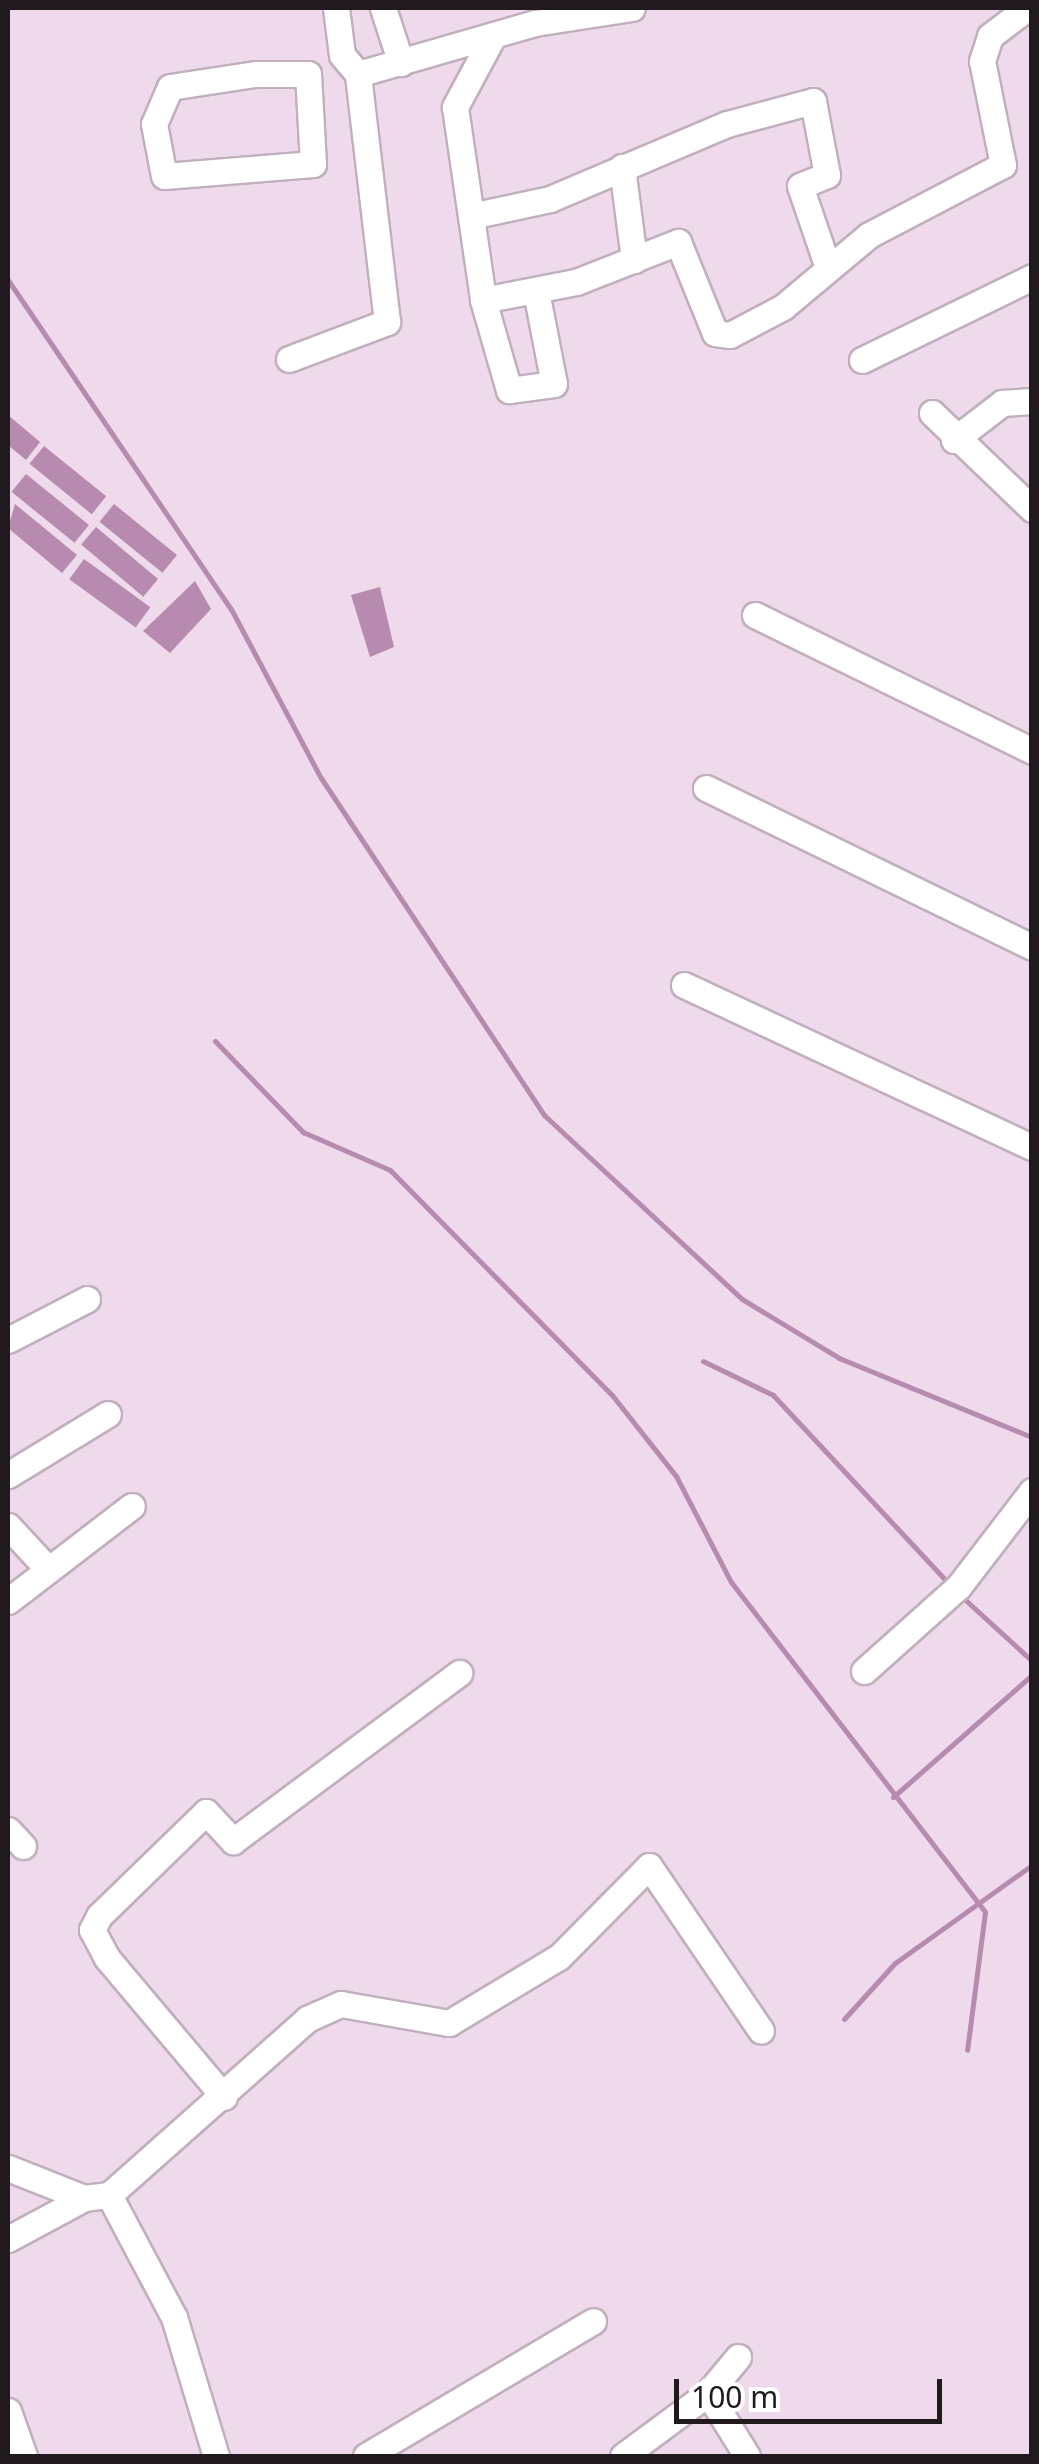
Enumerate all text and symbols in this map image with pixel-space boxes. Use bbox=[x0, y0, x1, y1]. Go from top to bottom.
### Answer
scale bar bbox=[679, 2359, 946, 2421]
text: 100 m bbox=[691, 2376, 778, 2417]

